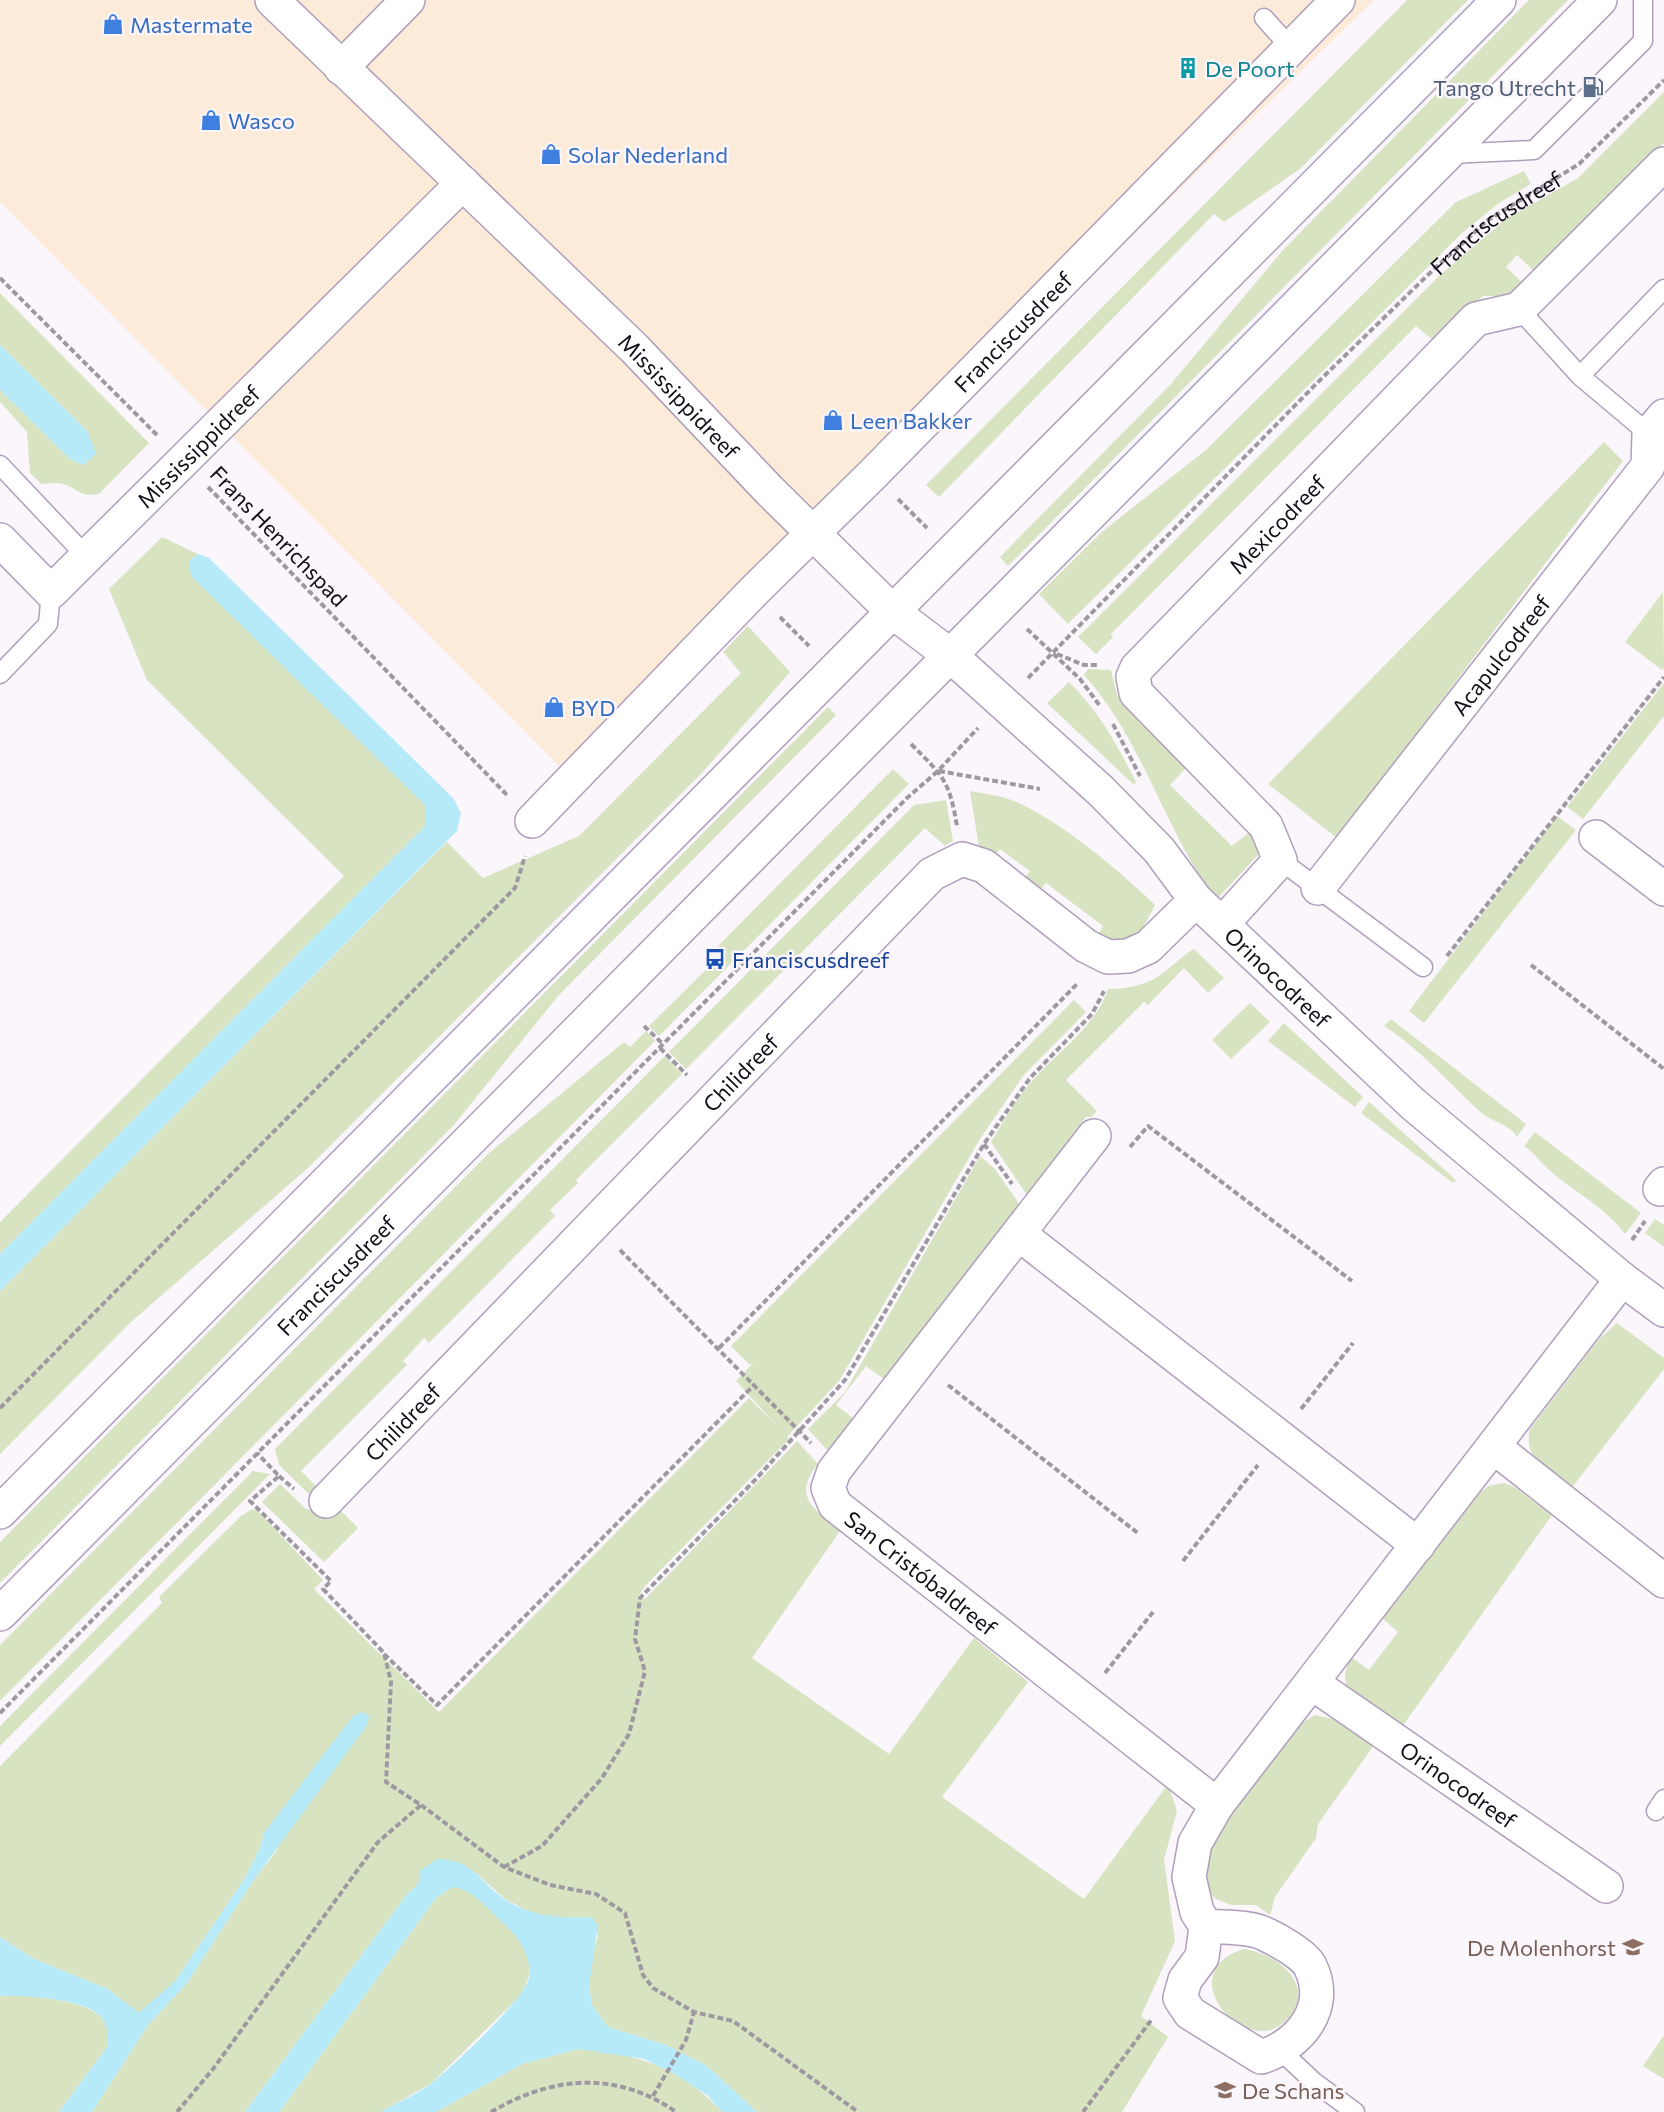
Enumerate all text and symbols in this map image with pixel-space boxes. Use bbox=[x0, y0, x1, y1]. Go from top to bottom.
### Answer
place label: Mastermate bbox=[130, 11, 253, 38]
shop icon: Mastermate bbox=[101, 12, 125, 36]
place label: De Poort bbox=[1205, 55, 1295, 82]
building icon: De Poort bbox=[1176, 56, 1200, 80]
place label: Tango Utrecht bbox=[1433, 74, 1576, 101]
fuel station icon: Tango Utrecht bbox=[1581, 75, 1605, 99]
place label: Wasco bbox=[228, 107, 295, 134]
shop icon: Wasco bbox=[199, 108, 223, 132]
place label: Solar Nederland bbox=[568, 141, 728, 168]
shop icon: Solar Nederland bbox=[539, 142, 563, 166]
street label: Franciscusdreef bbox=[1424, 165, 1567, 280]
street label: Franciscusdreef bbox=[948, 266, 1078, 397]
street label: Mississippidreef bbox=[613, 328, 745, 464]
street label: Mississippidreef bbox=[131, 379, 265, 513]
place label: Leen Bakker bbox=[850, 407, 972, 434]
shop icon: Leen Bakker bbox=[821, 408, 845, 432]
street label: Frans Henrichspad bbox=[205, 460, 353, 612]
street label: Mexicodreef bbox=[1223, 469, 1331, 579]
street label: Acapulcodreef bbox=[1445, 589, 1556, 720]
place label: BYD bbox=[571, 694, 615, 721]
shop icon: BYD bbox=[542, 695, 566, 719]
street label: Orinocodreef bbox=[1219, 921, 1336, 1033]
place label: Franciscusdreef bbox=[732, 946, 890, 973]
bus stop icon: Franciscusdreef bbox=[703, 947, 727, 971]
street label: Chilidreef bbox=[697, 1028, 784, 1117]
street label: Franciscusdreef bbox=[271, 1210, 401, 1341]
street label: Chilidreef bbox=[359, 1377, 446, 1466]
street label: San Cristóbaldreef bbox=[840, 1505, 1003, 1641]
street label: Orinocodreef bbox=[1395, 1735, 1522, 1834]
place label: De Molenhorst bbox=[1467, 1934, 1616, 1961]
school or university icon: De Molenhorst bbox=[1621, 1935, 1645, 1959]
place label: De Schans bbox=[1242, 2077, 1345, 2104]
school or university icon: De Schans bbox=[1213, 2078, 1237, 2102]

